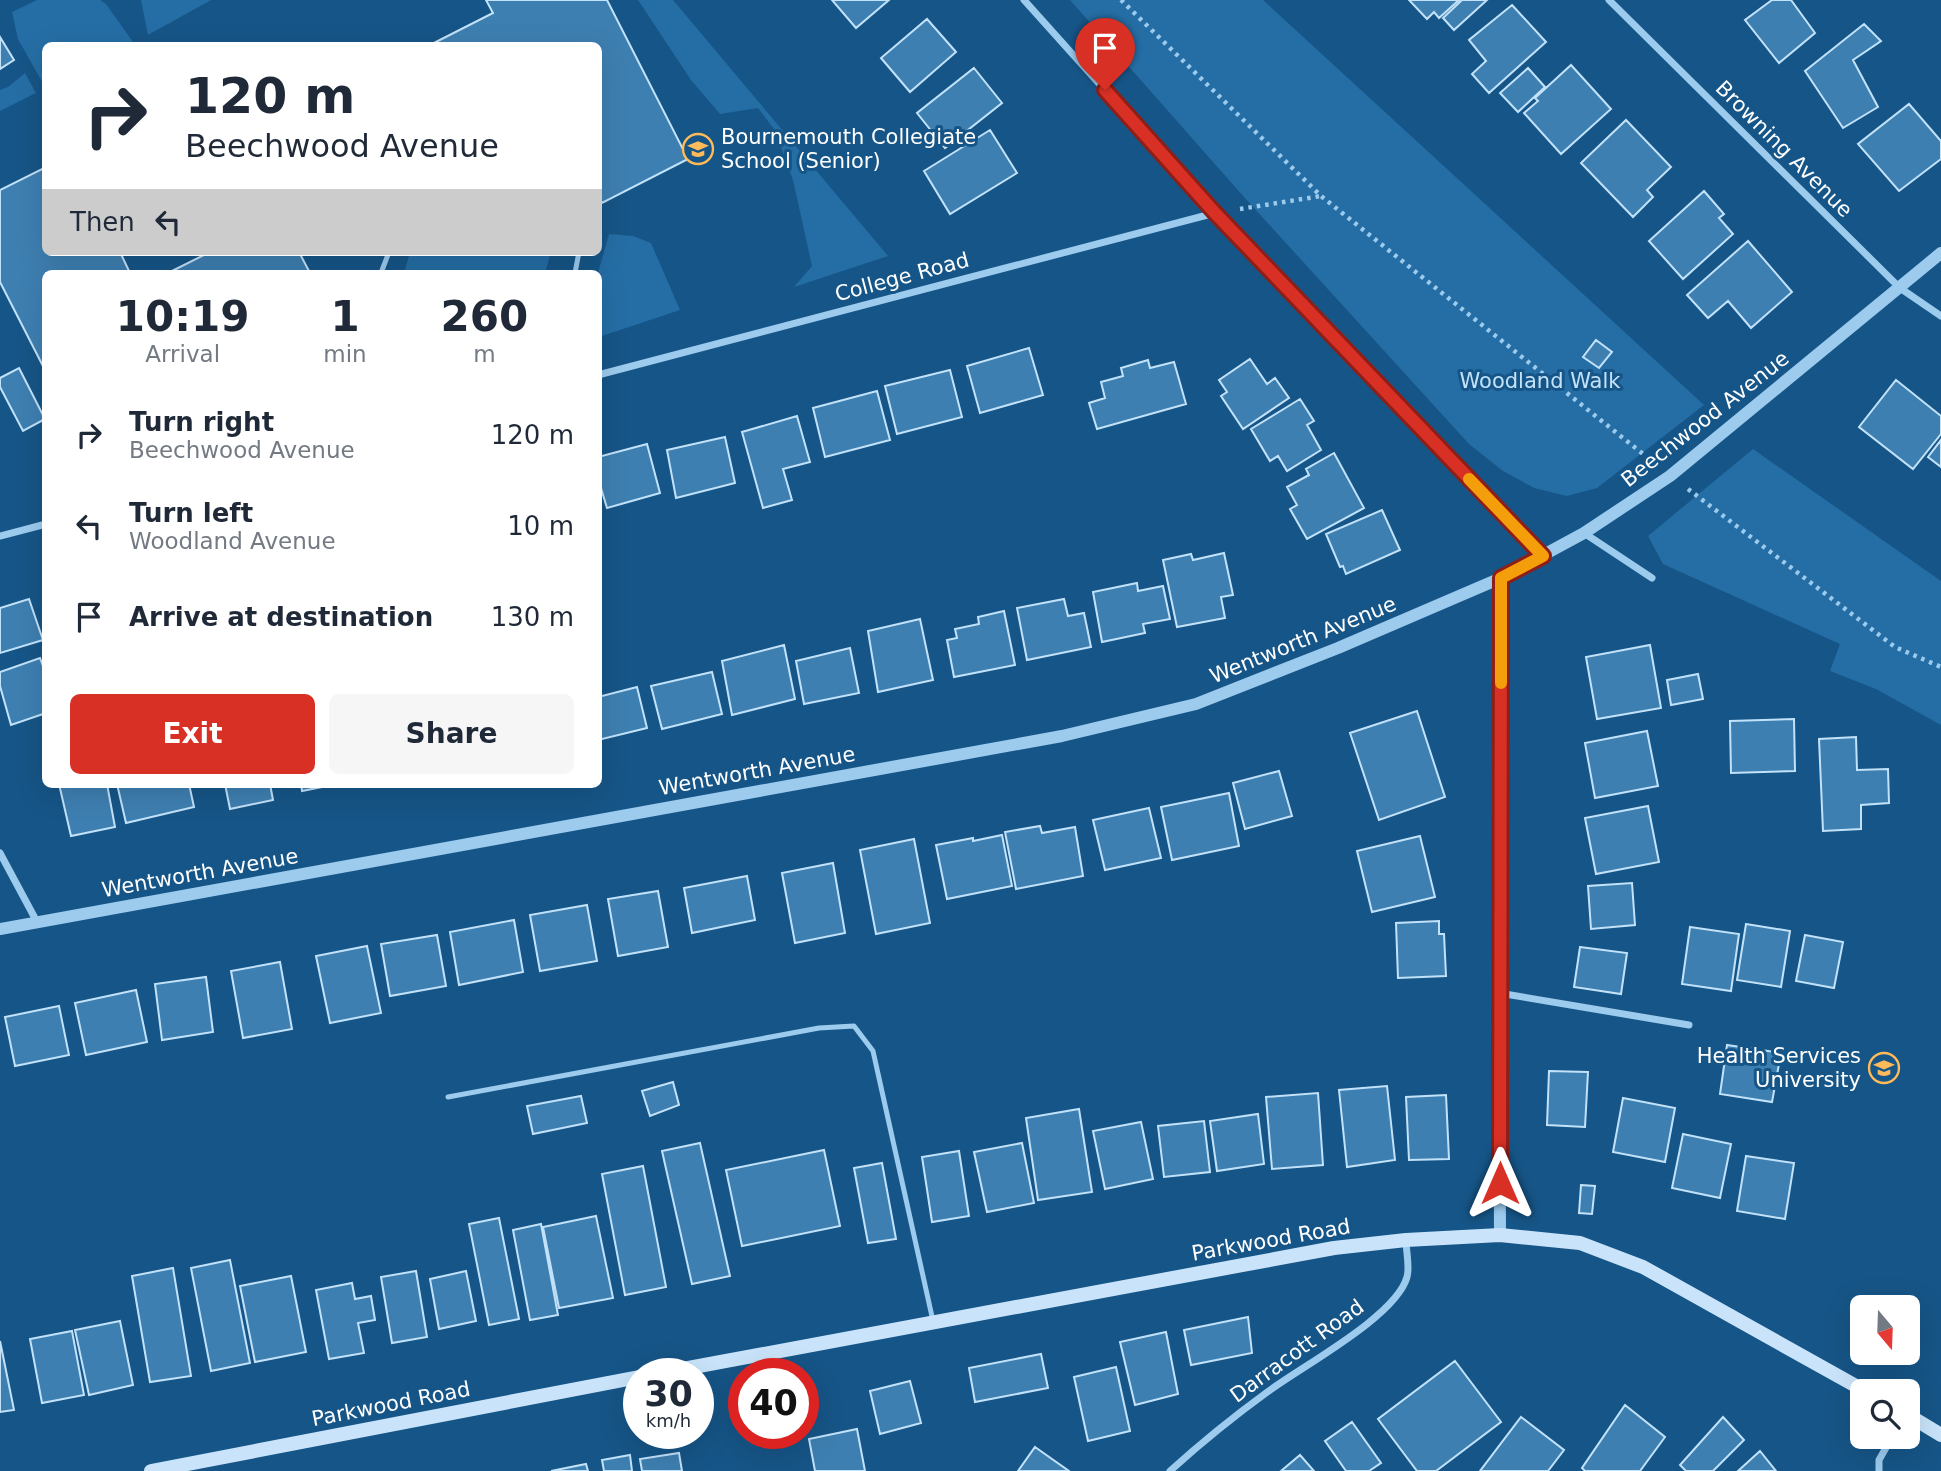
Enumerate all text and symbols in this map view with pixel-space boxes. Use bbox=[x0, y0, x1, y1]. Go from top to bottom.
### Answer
pin bbox=[1075, 18, 1135, 90]
icon: arrive bbox=[1086, 29, 1124, 67]
text: 120 m bbox=[185, 68, 355, 125]
icon: right bbox=[70, 70, 161, 161]
street label: Browning Avenue bbox=[1711, 76, 1857, 222]
place label: Bournemouth Collegiate School (Senior) bbox=[721, 125, 976, 173]
text: Beechwood Avenue bbox=[185, 127, 499, 165]
school or university icon: Bournemouth Collegiate School (Senior) bbox=[681, 132, 715, 166]
icon: left bbox=[149, 203, 187, 241]
text: Then bbox=[70, 207, 135, 237]
street label: College Road bbox=[832, 248, 972, 306]
text: 10:19 bbox=[116, 292, 250, 341]
text: 1 bbox=[330, 292, 360, 341]
text: 260 bbox=[441, 292, 528, 341]
text: Arrival bbox=[145, 341, 220, 367]
text: min bbox=[323, 341, 367, 367]
text: m bbox=[473, 341, 496, 367]
street label: Beechwood Avenue bbox=[1616, 346, 1794, 492]
park label: Woodland Walk bbox=[1460, 369, 1621, 393]
text: Turn right bbox=[129, 407, 274, 437]
icon: right bbox=[70, 416, 108, 454]
text: 120 m bbox=[491, 420, 574, 450]
text: Beechwood Avenue bbox=[129, 437, 355, 463]
text: Turn left bbox=[129, 498, 253, 528]
icon: left bbox=[70, 507, 108, 545]
text: 10 m bbox=[507, 511, 574, 541]
text: Woodland Avenue bbox=[129, 528, 336, 554]
street label: Wentworth Avenue bbox=[1206, 592, 1400, 688]
icon: arrive bbox=[70, 598, 108, 636]
text: Arrive at destination bbox=[129, 602, 433, 632]
text: 130 m bbox=[491, 602, 574, 632]
button: Exit bbox=[70, 694, 315, 774]
button: Share bbox=[329, 694, 574, 774]
street label: Wentworth Avenue bbox=[657, 742, 857, 800]
street label: Wentworth Avenue bbox=[100, 844, 300, 902]
place label: Health Services University bbox=[1697, 1044, 1861, 1092]
school or university icon: Health Services University bbox=[1867, 1051, 1901, 1085]
position arrow bbox=[1463, 1146, 1537, 1220]
street label: Parkwood Road bbox=[1190, 1214, 1352, 1266]
street label: Darracott Road bbox=[1226, 1295, 1368, 1407]
north arrow bbox=[1850, 1295, 1920, 1365]
map controls bbox=[1850, 1295, 1920, 1449]
speed limit sign: 40 bbox=[728, 1358, 819, 1449]
text: 30 bbox=[644, 1374, 693, 1414]
street label: Parkwood Road bbox=[310, 1377, 472, 1431]
button: search bbox=[1850, 1379, 1920, 1449]
text: km/h bbox=[646, 1410, 691, 1431]

